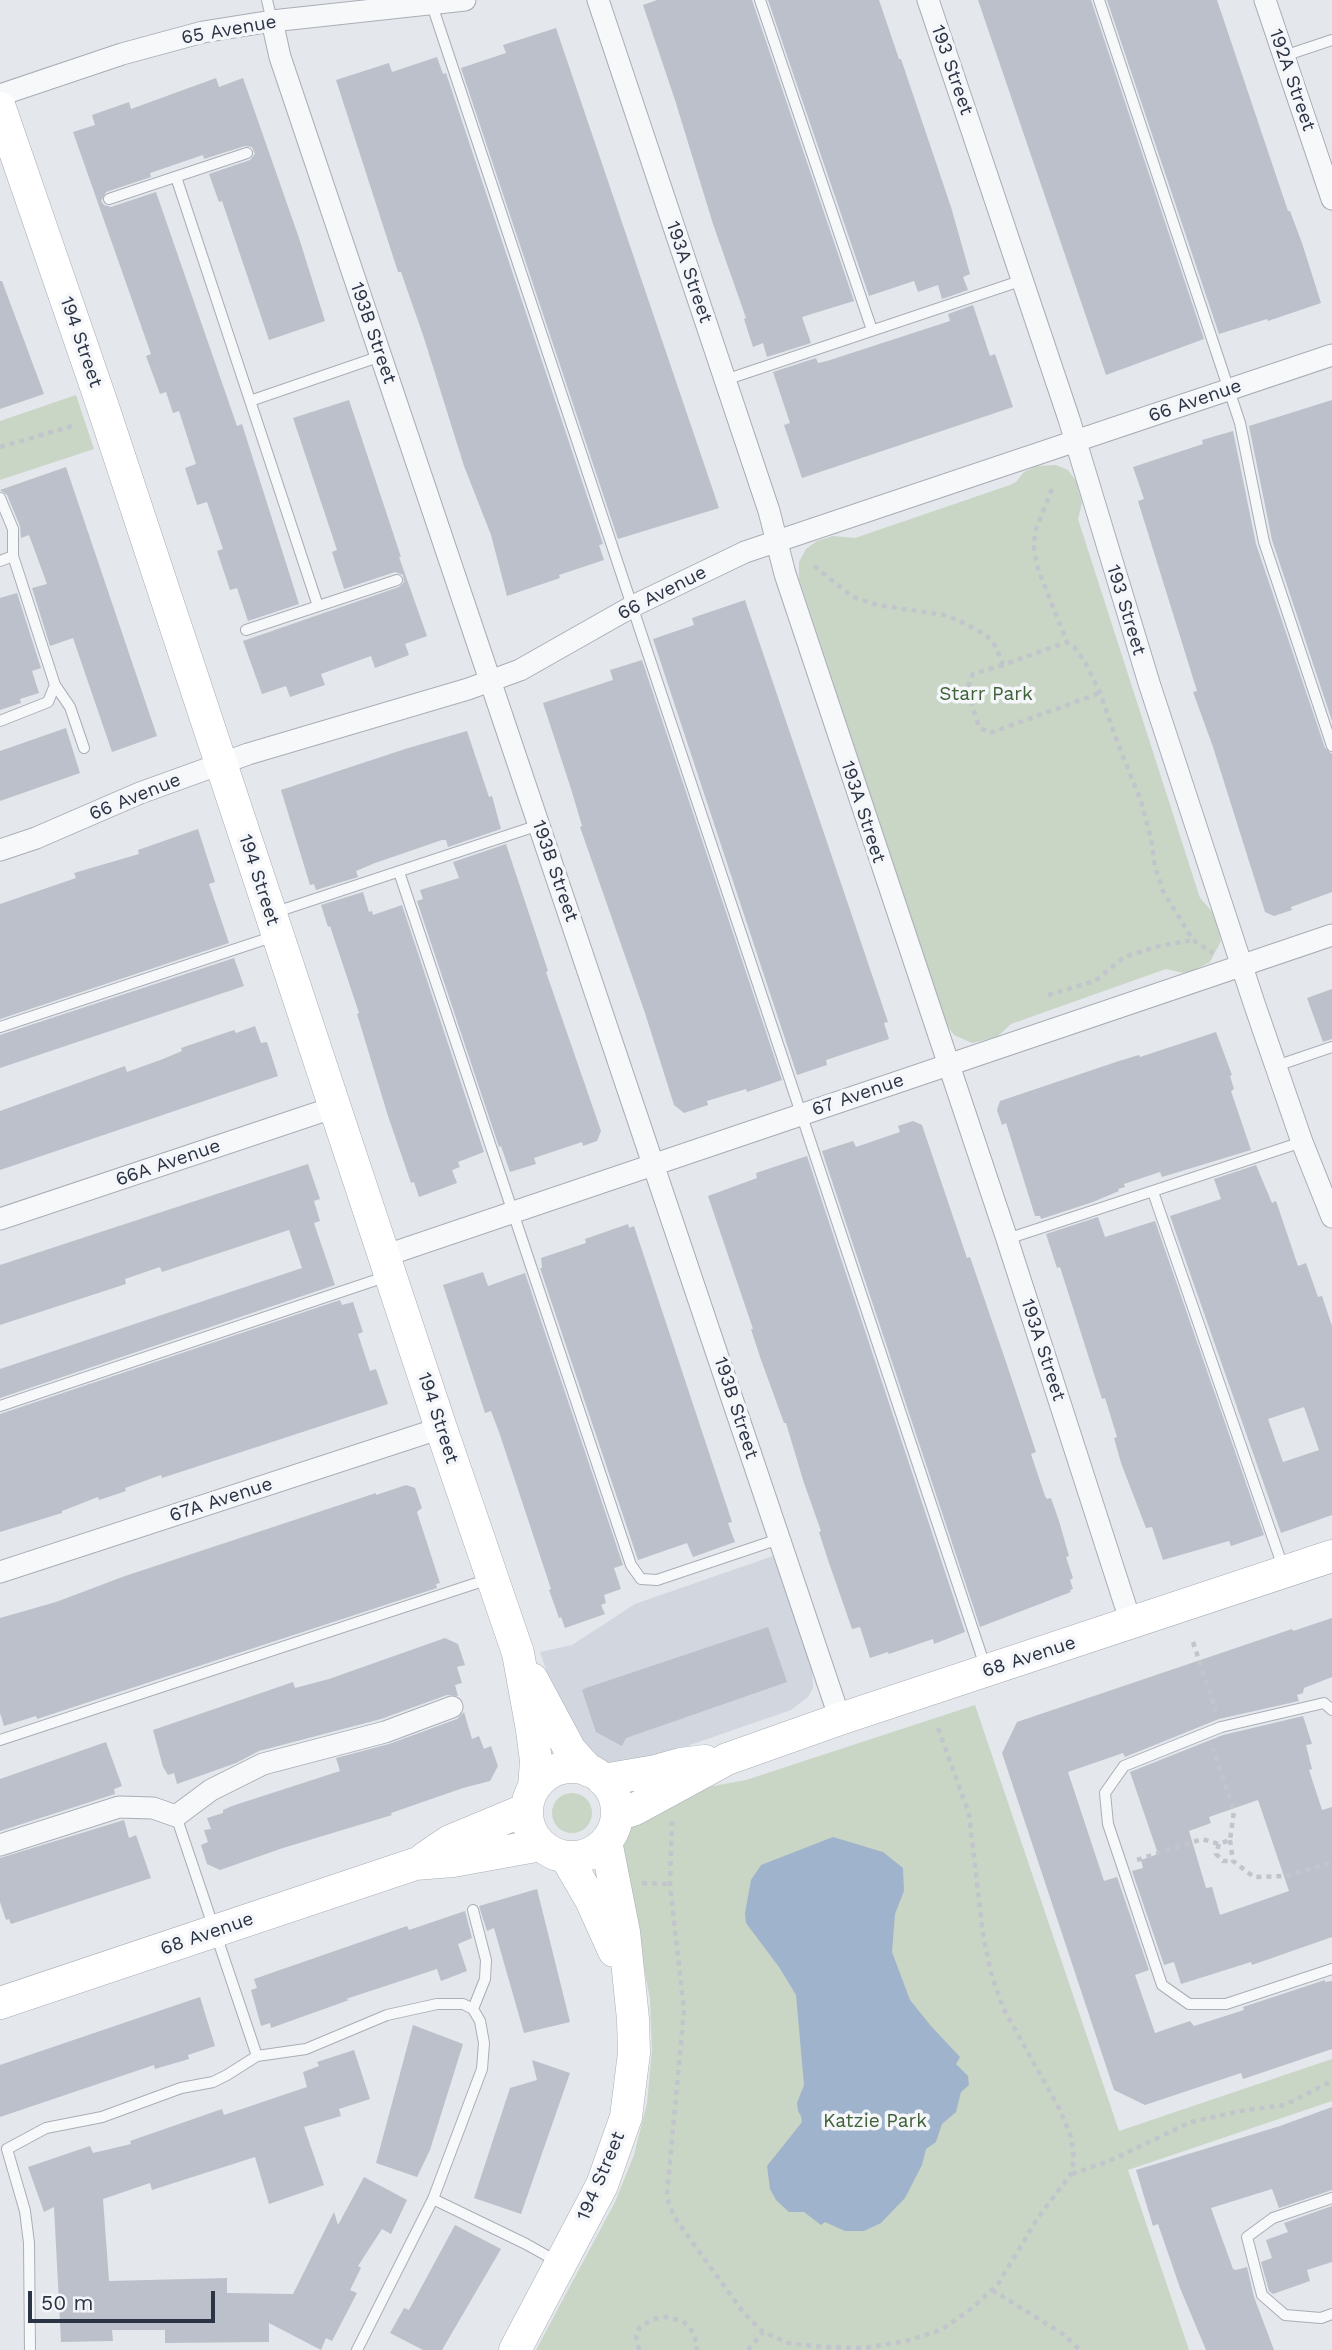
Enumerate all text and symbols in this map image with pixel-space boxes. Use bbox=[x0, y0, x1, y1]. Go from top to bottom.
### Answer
street label: 65 Avenue bbox=[180, 10, 278, 50]
street label: 193 Street bbox=[926, 22, 978, 118]
street label: 192A Street bbox=[1264, 26, 1320, 134]
street label: 193A Street bbox=[661, 218, 717, 326]
street label: 193B Street bbox=[345, 279, 401, 387]
street label: 194 Street bbox=[55, 294, 107, 390]
street label: 66 Avenue bbox=[1146, 374, 1244, 428]
street label: 66 Avenue bbox=[614, 561, 710, 625]
street label: 193 Street bbox=[1101, 562, 1151, 658]
park label: Starr Park bbox=[939, 683, 1033, 705]
street label: 193A Street bbox=[836, 758, 890, 866]
street label: 66 Avenue bbox=[86, 768, 184, 826]
street label: 193B Street bbox=[527, 817, 583, 925]
street label: 194 Street bbox=[234, 832, 284, 928]
street label: 67 Avenue bbox=[809, 1069, 907, 1121]
street label: 66A Avenue bbox=[113, 1134, 223, 1192]
street label: 193A Street bbox=[1016, 1296, 1070, 1404]
street label: 193B Street bbox=[709, 1354, 763, 1462]
street label: 194 Street bbox=[413, 1370, 463, 1466]
street label: 67A Avenue bbox=[167, 1473, 275, 1527]
street label: 68 Avenue bbox=[979, 1631, 1079, 1683]
street label: 68 Avenue bbox=[157, 1907, 257, 1961]
park label: Katzie Park bbox=[823, 2110, 927, 2132]
street label: 194 Street bbox=[572, 2128, 630, 2224]
scale bar bbox=[32, 2276, 219, 2320]
text: 50 m bbox=[41, 2290, 93, 2315]

